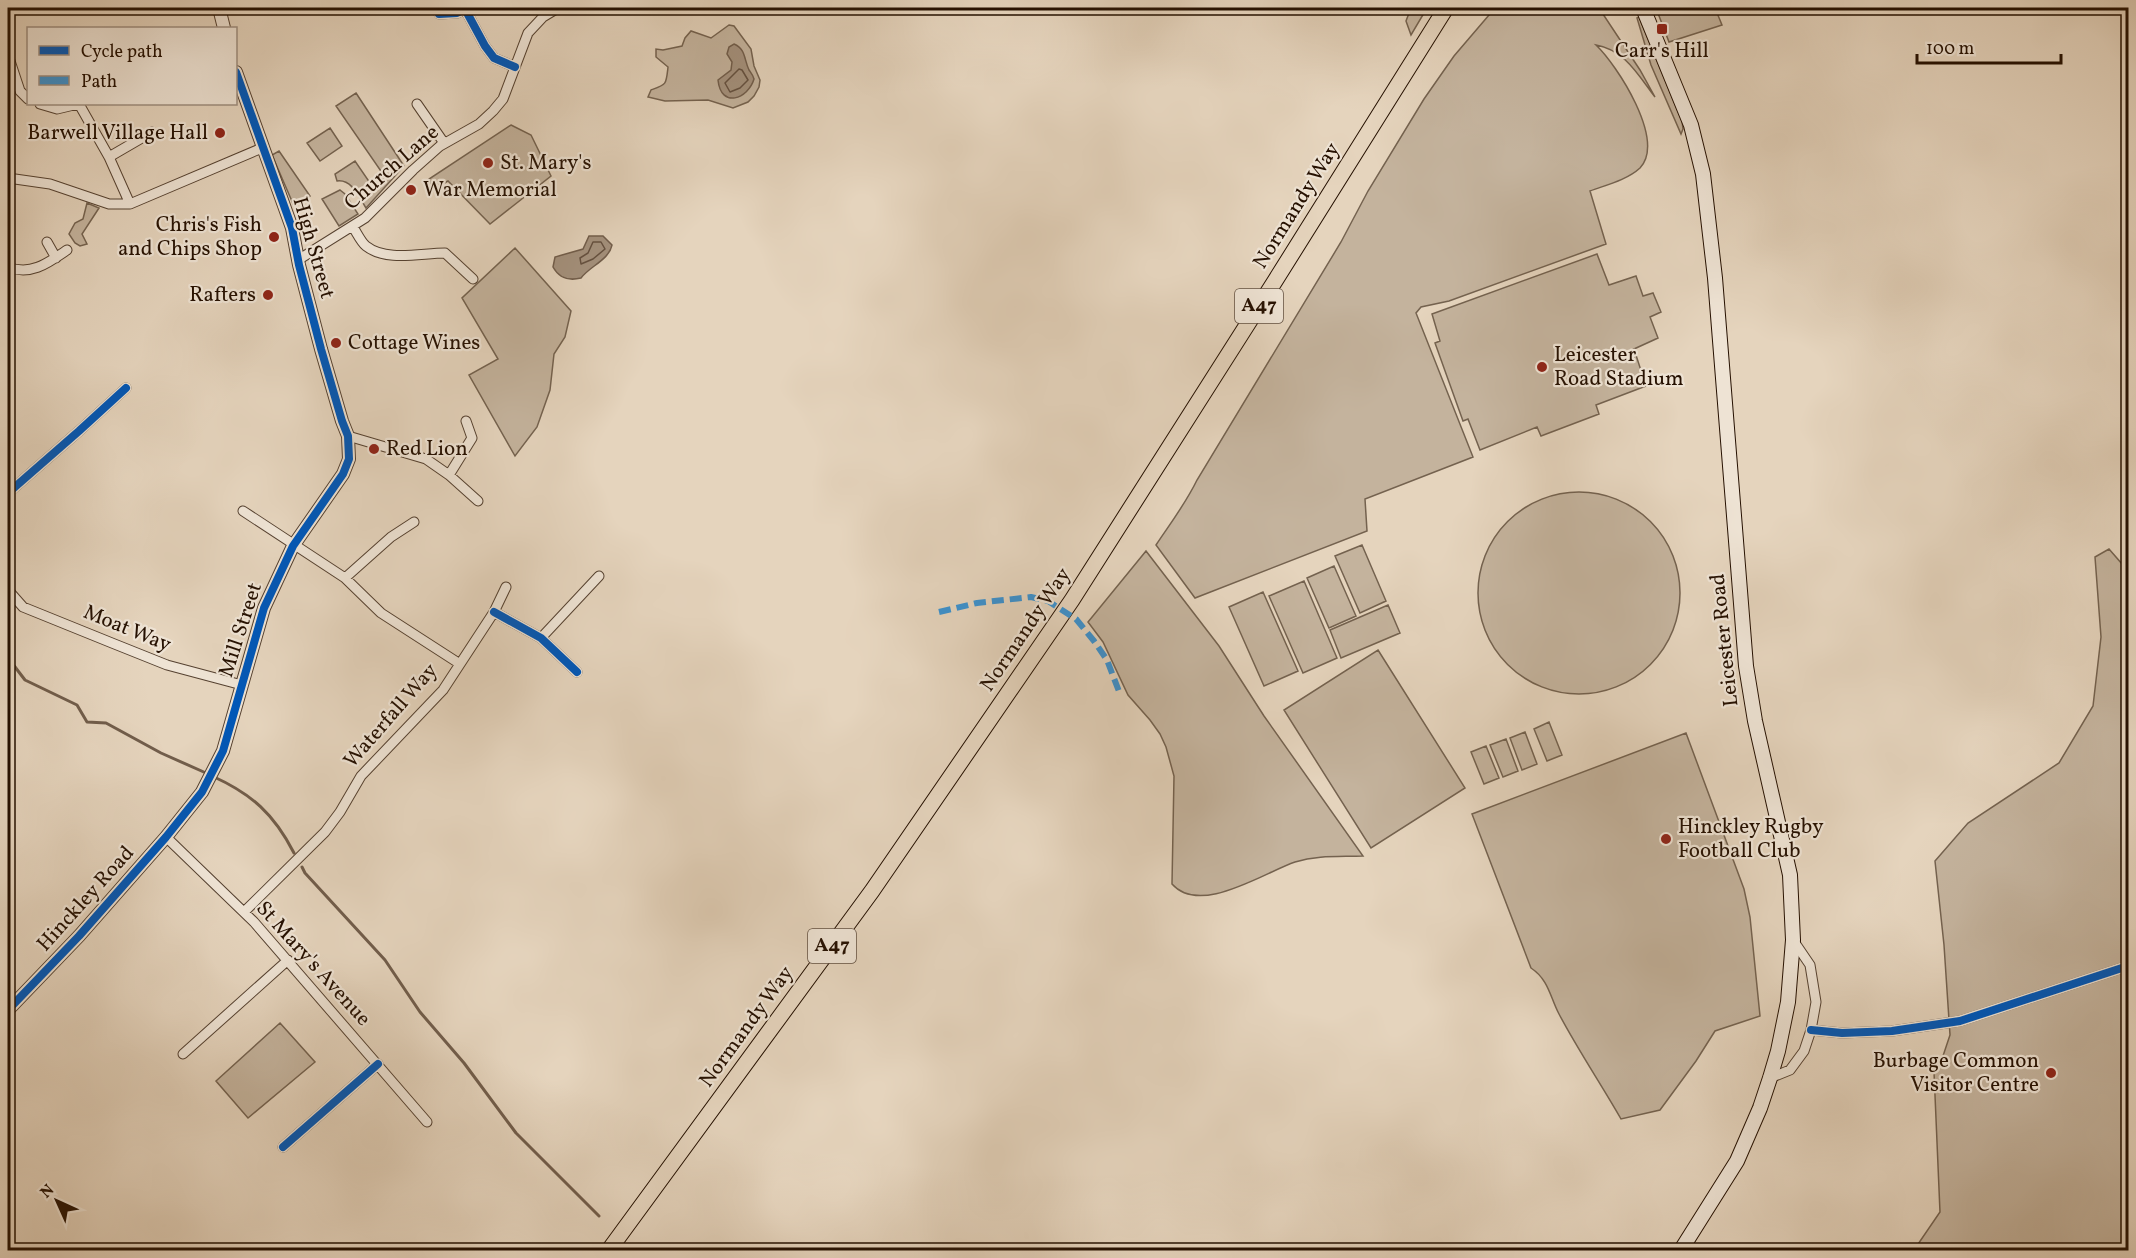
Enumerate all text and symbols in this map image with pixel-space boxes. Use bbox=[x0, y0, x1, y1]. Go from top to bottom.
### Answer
marker: Carr's Hill bbox=[1655, 22, 1669, 36]
legend bbox=[27, 27, 237, 105]
scale bar bbox=[1917, 27, 2061, 65]
place label: Carr's Hill bbox=[1615, 37, 1709, 66]
text: 100 m bbox=[1926, 37, 1975, 62]
text: Cycle path bbox=[81, 40, 163, 65]
text: Path bbox=[81, 70, 117, 95]
place label: Barwell Village Hall bbox=[27, 119, 208, 148]
street label: Church Lane bbox=[338, 119, 446, 217]
marker: Barwell Village Hall bbox=[213, 126, 227, 140]
street label: Normandy Way bbox=[1247, 137, 1348, 275]
place label: St. Mary's bbox=[500, 149, 591, 178]
marker: St. Mary's bbox=[481, 156, 495, 170]
place label: War Memorial bbox=[423, 176, 557, 205]
marker: War Memorial bbox=[404, 183, 418, 197]
street label: High Street bbox=[285, 194, 341, 302]
place label: Chris's Fish and Chips Shop bbox=[118, 211, 262, 264]
marker: Chris's Fish and Chips Shop bbox=[267, 230, 281, 244]
place label: Rafters bbox=[189, 281, 256, 310]
marker: Rafters bbox=[261, 288, 275, 302]
road number: A47 bbox=[1235, 289, 1283, 323]
place label: Cottage Wines bbox=[348, 329, 480, 358]
marker: Cottage Wines bbox=[329, 336, 343, 350]
place label: Leicester Road Stadium bbox=[1554, 341, 1684, 394]
marker: Leicester Road Stadium bbox=[1535, 360, 1549, 374]
place label: Red Lion bbox=[386, 435, 468, 464]
marker: Red Lion bbox=[367, 442, 381, 456]
street label: Normandy Way bbox=[974, 562, 1079, 698]
street label: Leicester Road bbox=[1704, 572, 1746, 708]
street label: Mill Street bbox=[212, 579, 270, 681]
street label: Moat Way bbox=[79, 598, 176, 660]
street label: Waterfall Way bbox=[337, 657, 445, 775]
place label: Hinckley Rugby Football Club bbox=[1678, 813, 1824, 866]
marker: Hinckley Rugby Football Club bbox=[1659, 832, 1673, 846]
street label: Hinckley Road bbox=[31, 840, 141, 958]
street label: St Mary's Avenue bbox=[249, 895, 377, 1033]
road number: A47 bbox=[808, 929, 856, 963]
street label: Normandy Way bbox=[693, 960, 801, 1094]
place label: Burbage Common Visitor Centre bbox=[1873, 1047, 2039, 1100]
marker: Burbage Common Visitor Centre bbox=[2044, 1066, 2058, 1080]
north arrow bbox=[27, 1171, 87, 1231]
text: N bbox=[36, 1180, 60, 1204]

